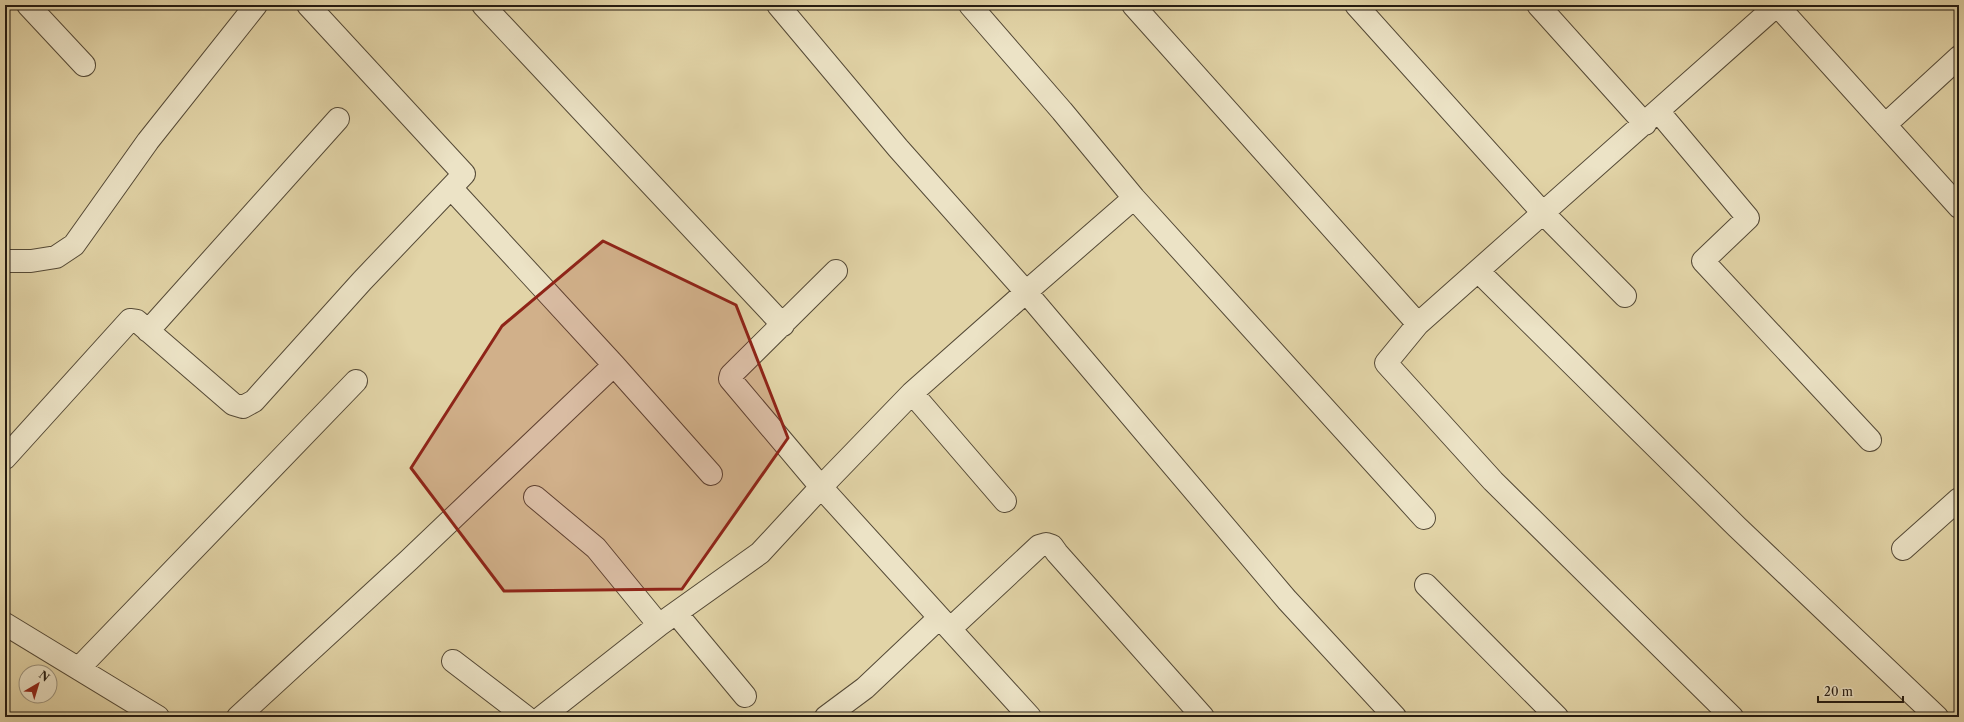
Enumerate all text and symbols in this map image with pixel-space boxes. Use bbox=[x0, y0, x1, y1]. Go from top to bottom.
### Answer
north arrow bbox=[18, 664, 58, 704]
text: N bbox=[36, 668, 53, 685]
scale bar bbox=[1818, 678, 1903, 704]
text: 20 m bbox=[1824, 684, 1853, 699]

